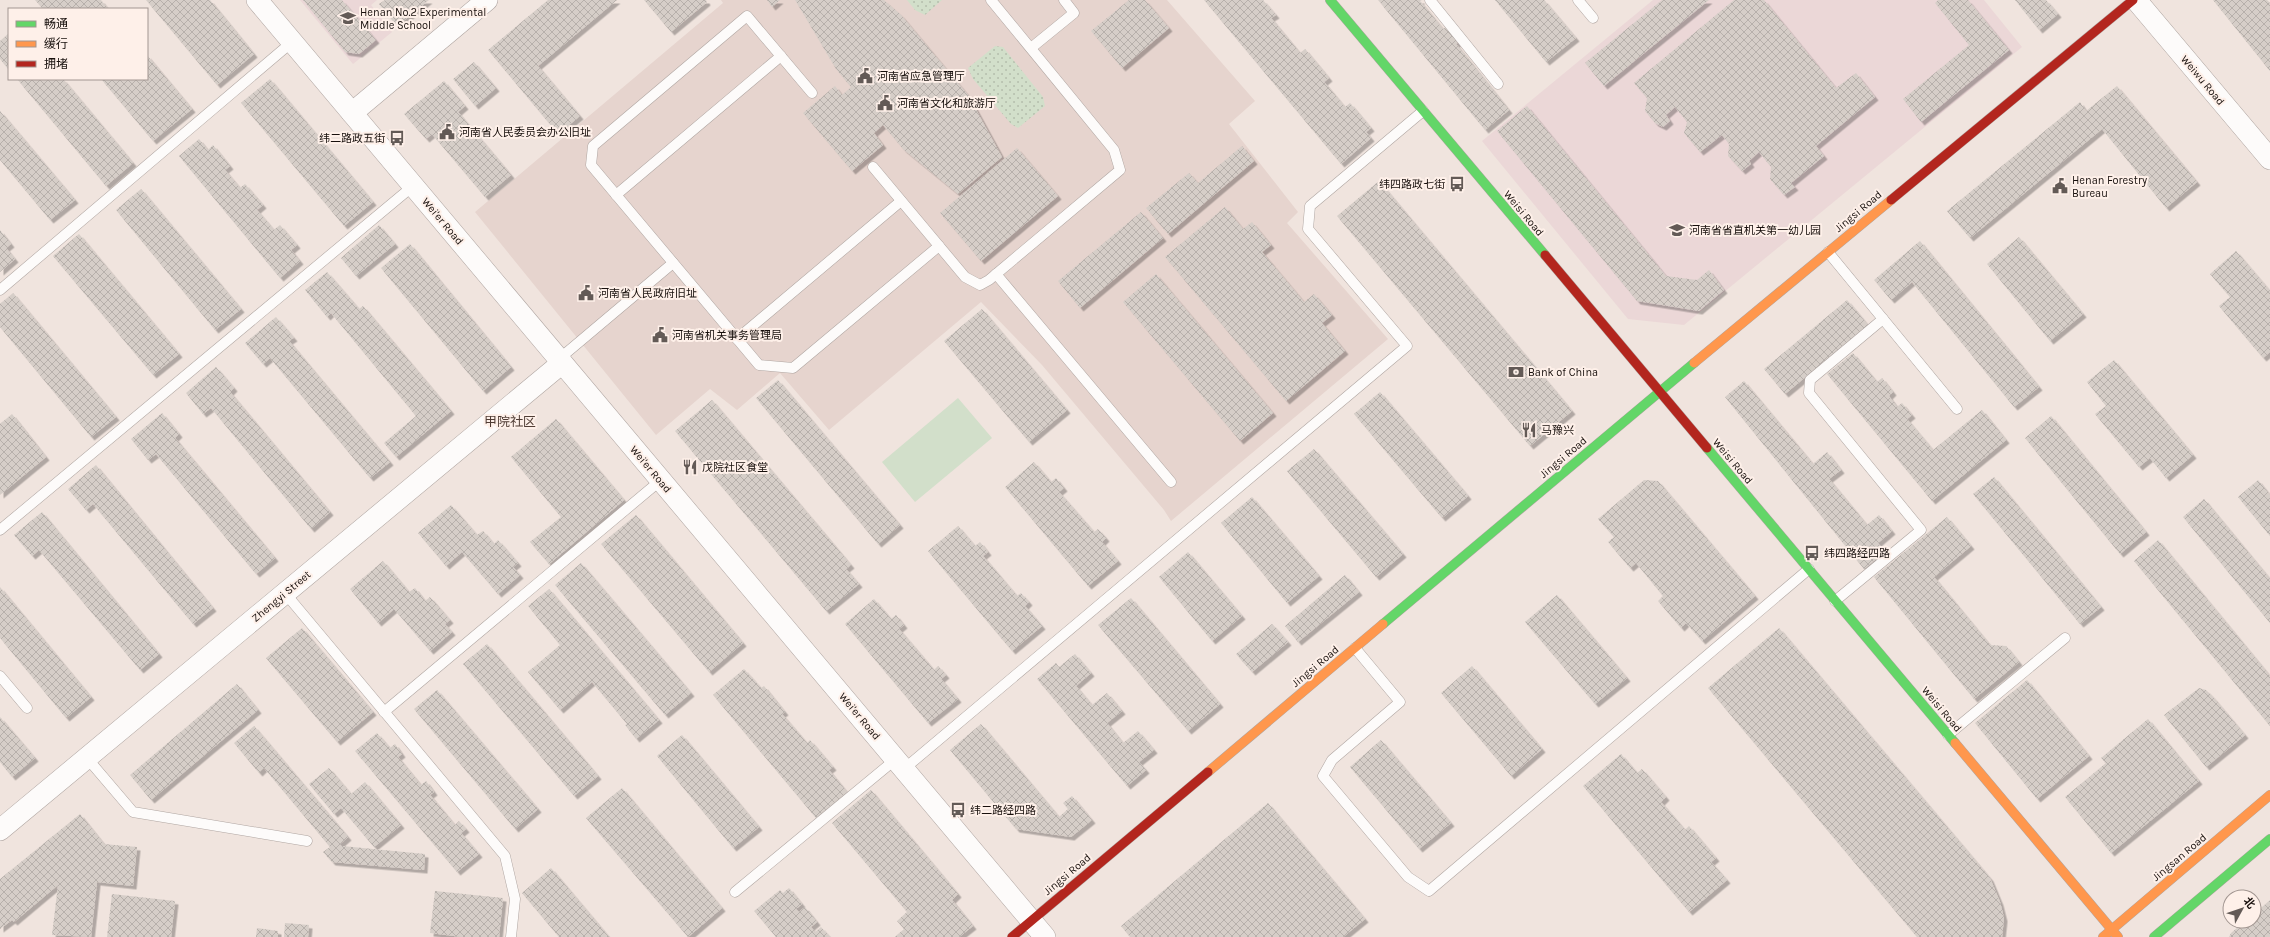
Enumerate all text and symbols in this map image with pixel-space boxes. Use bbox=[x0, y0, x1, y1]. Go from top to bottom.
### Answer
place label: Henan No.2 Experimental Middle School bbox=[360, 6, 486, 32]
legend bbox=[8, 8, 148, 80]
school or university icon: Henan No.2 Experimental Middle School bbox=[339, 9, 357, 27]
text: 畅通 bbox=[44, 17, 68, 31]
text: 缓行 bbox=[44, 37, 68, 51]
street label: Weiwu Road bbox=[2178, 53, 2227, 108]
text: 拥堵 bbox=[44, 57, 68, 71]
public building icon: 河南省应急管理厅 bbox=[856, 67, 874, 85]
place label: 河南省应急管理厅 bbox=[877, 70, 965, 83]
public building icon: 河南省文化和旅游厅 bbox=[876, 94, 894, 112]
place label: 河南省文化和旅游厅 bbox=[897, 97, 996, 110]
public building icon: 河南省人民委员会办公旧址 bbox=[438, 123, 456, 141]
place label: 河南省人民委员会办公旧址 bbox=[459, 126, 591, 139]
bus stop icon: 纬二路政五街 bbox=[388, 129, 406, 147]
place label: 纬二路政五街 bbox=[319, 132, 385, 145]
place label: Henan Forestry Bureau bbox=[2072, 174, 2147, 200]
bus stop icon: 纬四路政七街 bbox=[1448, 175, 1466, 193]
public building icon: Henan Forestry Bureau bbox=[2051, 177, 2069, 195]
place label: 纬四路政七街 bbox=[1379, 178, 1445, 191]
street label: Weisi Road bbox=[1501, 188, 1546, 239]
street label: Jingsi Road bbox=[1832, 188, 1885, 235]
street label: Wei'er Road bbox=[419, 195, 466, 248]
school or university icon: 河南省省直机关第一幼儿园 bbox=[1668, 221, 1686, 239]
place label: 河南省省直机关第一幼儿园 bbox=[1689, 224, 1821, 237]
public building icon: 河南省人民政府旧址 bbox=[577, 284, 595, 302]
place label: 河南省人民政府旧址 bbox=[598, 287, 697, 300]
public building icon: 河南省机关事务管理局 bbox=[651, 326, 669, 344]
place label: 河南省机关事务管理局 bbox=[672, 329, 782, 342]
bank icon: Bank of China bbox=[1507, 363, 1525, 381]
place label: Bank of China bbox=[1528, 366, 1598, 379]
district label: 甲院社区 bbox=[484, 414, 536, 429]
restaurant icon: 马豫兴 bbox=[1520, 421, 1538, 439]
place label: 马豫兴 bbox=[1541, 424, 1574, 437]
street label: Jingsi Road bbox=[1537, 434, 1590, 481]
street label: Weisi Road bbox=[1710, 436, 1755, 487]
street label: Wei'er Road bbox=[627, 443, 674, 496]
restaurant icon: 戊院社区食堂 bbox=[681, 458, 699, 476]
place label: 戊院社区食堂 bbox=[702, 461, 768, 474]
bus stop icon: 纬四路经四路 bbox=[1803, 544, 1821, 562]
place label: 纬四路经四路 bbox=[1824, 547, 1890, 560]
street label: Zhengyi Street bbox=[249, 568, 313, 625]
street label: Jingsi Road bbox=[1289, 643, 1342, 690]
street label: Weisi Road bbox=[1919, 684, 1964, 735]
street label: Wei'er Road bbox=[836, 690, 883, 743]
bus stop icon: 纬二路经四路 bbox=[949, 801, 967, 819]
place label: 纬二路经四路 bbox=[970, 804, 1036, 817]
street label: Jingsan Road bbox=[2149, 831, 2209, 884]
street label: Jingsi Road bbox=[1041, 851, 1094, 898]
north arrow bbox=[2222, 889, 2262, 929]
text: 北 bbox=[2241, 895, 2258, 911]

